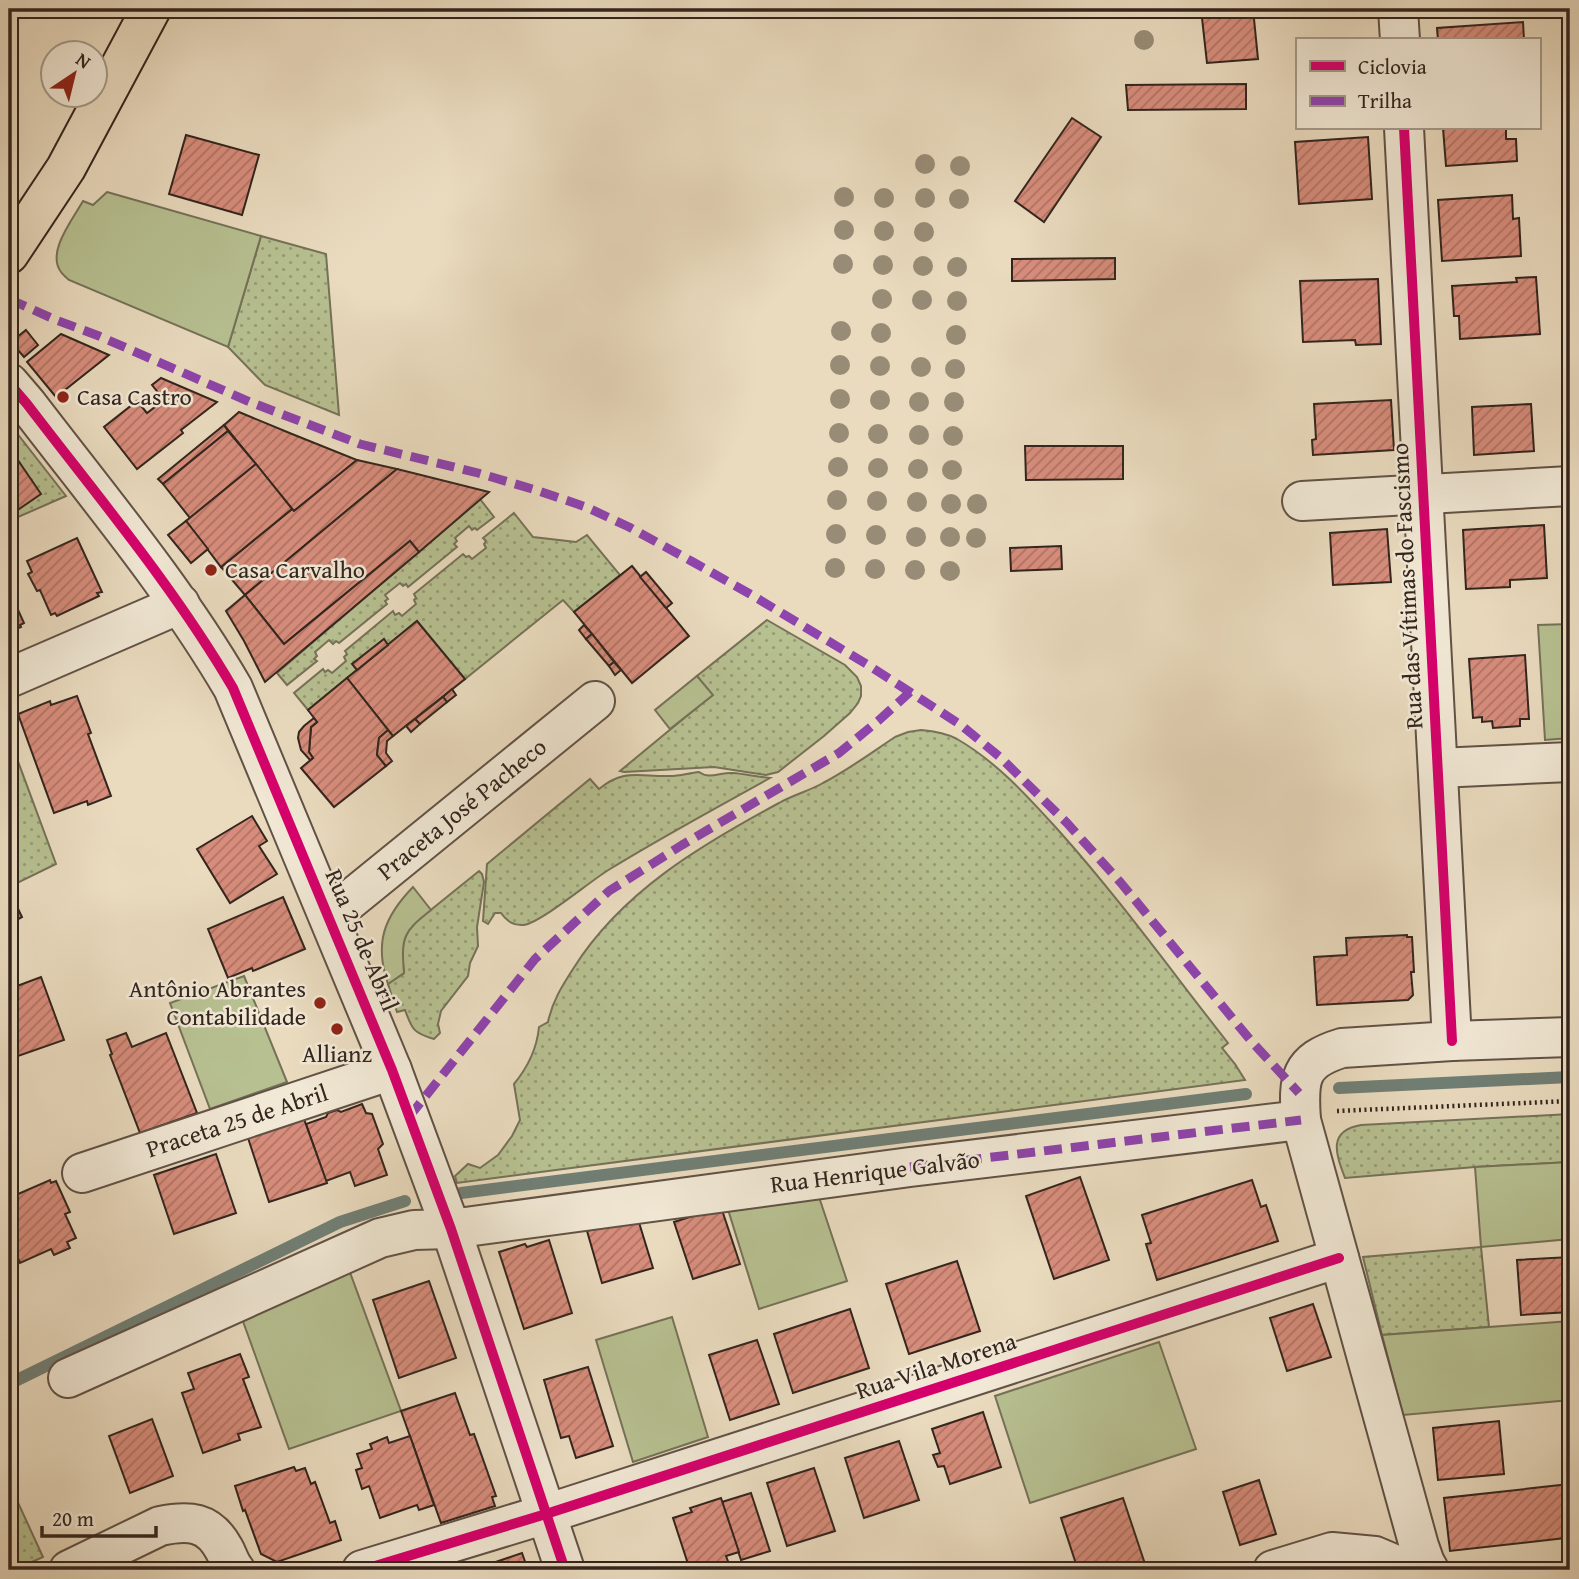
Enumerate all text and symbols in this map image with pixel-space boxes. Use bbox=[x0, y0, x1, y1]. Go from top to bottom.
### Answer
north arrow bbox=[38, 38, 108, 108]
legend bbox=[1296, 38, 1540, 130]
text: N bbox=[71, 45, 97, 75]
text: Ciclovia bbox=[1358, 51, 1427, 82]
text: Trilha bbox=[1358, 85, 1412, 116]
place label: Casa Castro bbox=[77, 379, 192, 414]
marker: Casa Castro bbox=[55, 389, 71, 405]
street label: Rua das Vítimas do Fascismo bbox=[1382, 442, 1431, 730]
place label: Casa Carvalho bbox=[225, 552, 365, 587]
marker: Casa Carvalho bbox=[203, 562, 219, 578]
street label: Praceta José Pacheco bbox=[369, 729, 554, 888]
street label: Rua 25 de Abril bbox=[317, 863, 408, 1017]
place label: Antônio Abrantes Contabilidade bbox=[129, 971, 306, 1034]
marker: Antônio Abrantes Contabilidade bbox=[312, 995, 328, 1011]
marker: Allianz bbox=[329, 1021, 345, 1037]
place label: Allianz bbox=[302, 1036, 372, 1071]
street label: Praceta 25 de Abril bbox=[142, 1075, 332, 1166]
street label: Rua Henrique Galvão bbox=[768, 1141, 982, 1202]
street label: Rua Vila Morena bbox=[851, 1323, 1021, 1408]
scale bar bbox=[42, 1495, 156, 1539]
text: 20 m bbox=[52, 1503, 94, 1534]

